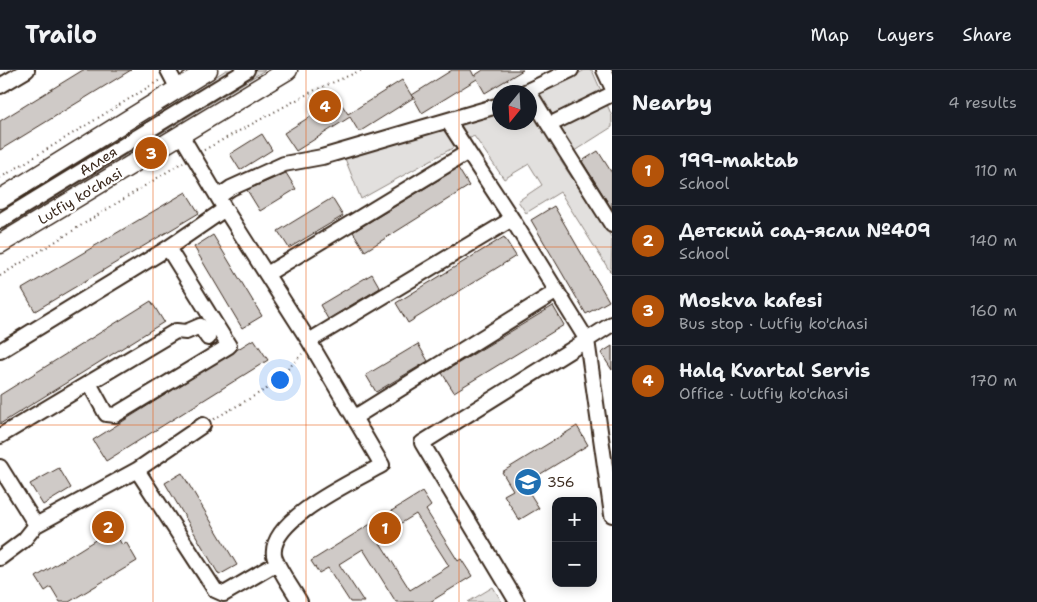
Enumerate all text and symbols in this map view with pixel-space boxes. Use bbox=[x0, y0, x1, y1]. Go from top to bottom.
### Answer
text: Trailo bbox=[25, 19, 97, 51]
text: Map bbox=[811, 23, 849, 47]
text: Layers bbox=[877, 23, 934, 47]
text: Share bbox=[962, 23, 1012, 47]
north arrow bbox=[492, 85, 537, 130]
pin: 4 bbox=[309, 87, 341, 125]
text: Nearby bbox=[632, 89, 712, 117]
text: 4 results bbox=[948, 92, 1017, 113]
pin: 3 bbox=[135, 134, 167, 172]
street label: Аллея bbox=[76, 142, 120, 180]
text: 199-maktab bbox=[679, 148, 799, 173]
text: 1 bbox=[644, 160, 652, 181]
text: 110 m bbox=[974, 160, 1017, 181]
street label: Lutfiy ko'chasi bbox=[34, 164, 126, 228]
text: School bbox=[679, 173, 729, 194]
text: Детский сад-ясли №409 bbox=[679, 218, 931, 243]
text: 2 bbox=[642, 230, 654, 251]
text: 140 m bbox=[970, 230, 1017, 251]
text: School bbox=[679, 243, 729, 264]
text: Moskva kafesi bbox=[679, 288, 823, 313]
text: 3 bbox=[642, 300, 654, 321]
text: 160 m bbox=[970, 300, 1017, 321]
text: Bus stop · Lutfiy ko'chasi bbox=[679, 313, 868, 334]
text: Halq Kvartal Servis bbox=[679, 358, 870, 383]
your location bbox=[267, 367, 293, 393]
text: 4 bbox=[642, 370, 654, 391]
text: 170 m bbox=[970, 370, 1017, 391]
text: Office · Lutfiy ko'chasi bbox=[679, 383, 849, 404]
school or university icon: 356 bbox=[513, 467, 543, 497]
place label: 356 bbox=[547, 473, 575, 491]
map controls bbox=[552, 497, 597, 587]
button: + bbox=[552, 497, 597, 542]
pin: 2 bbox=[92, 508, 124, 546]
pin: 1 bbox=[369, 509, 401, 547]
button: − bbox=[552, 542, 597, 587]

